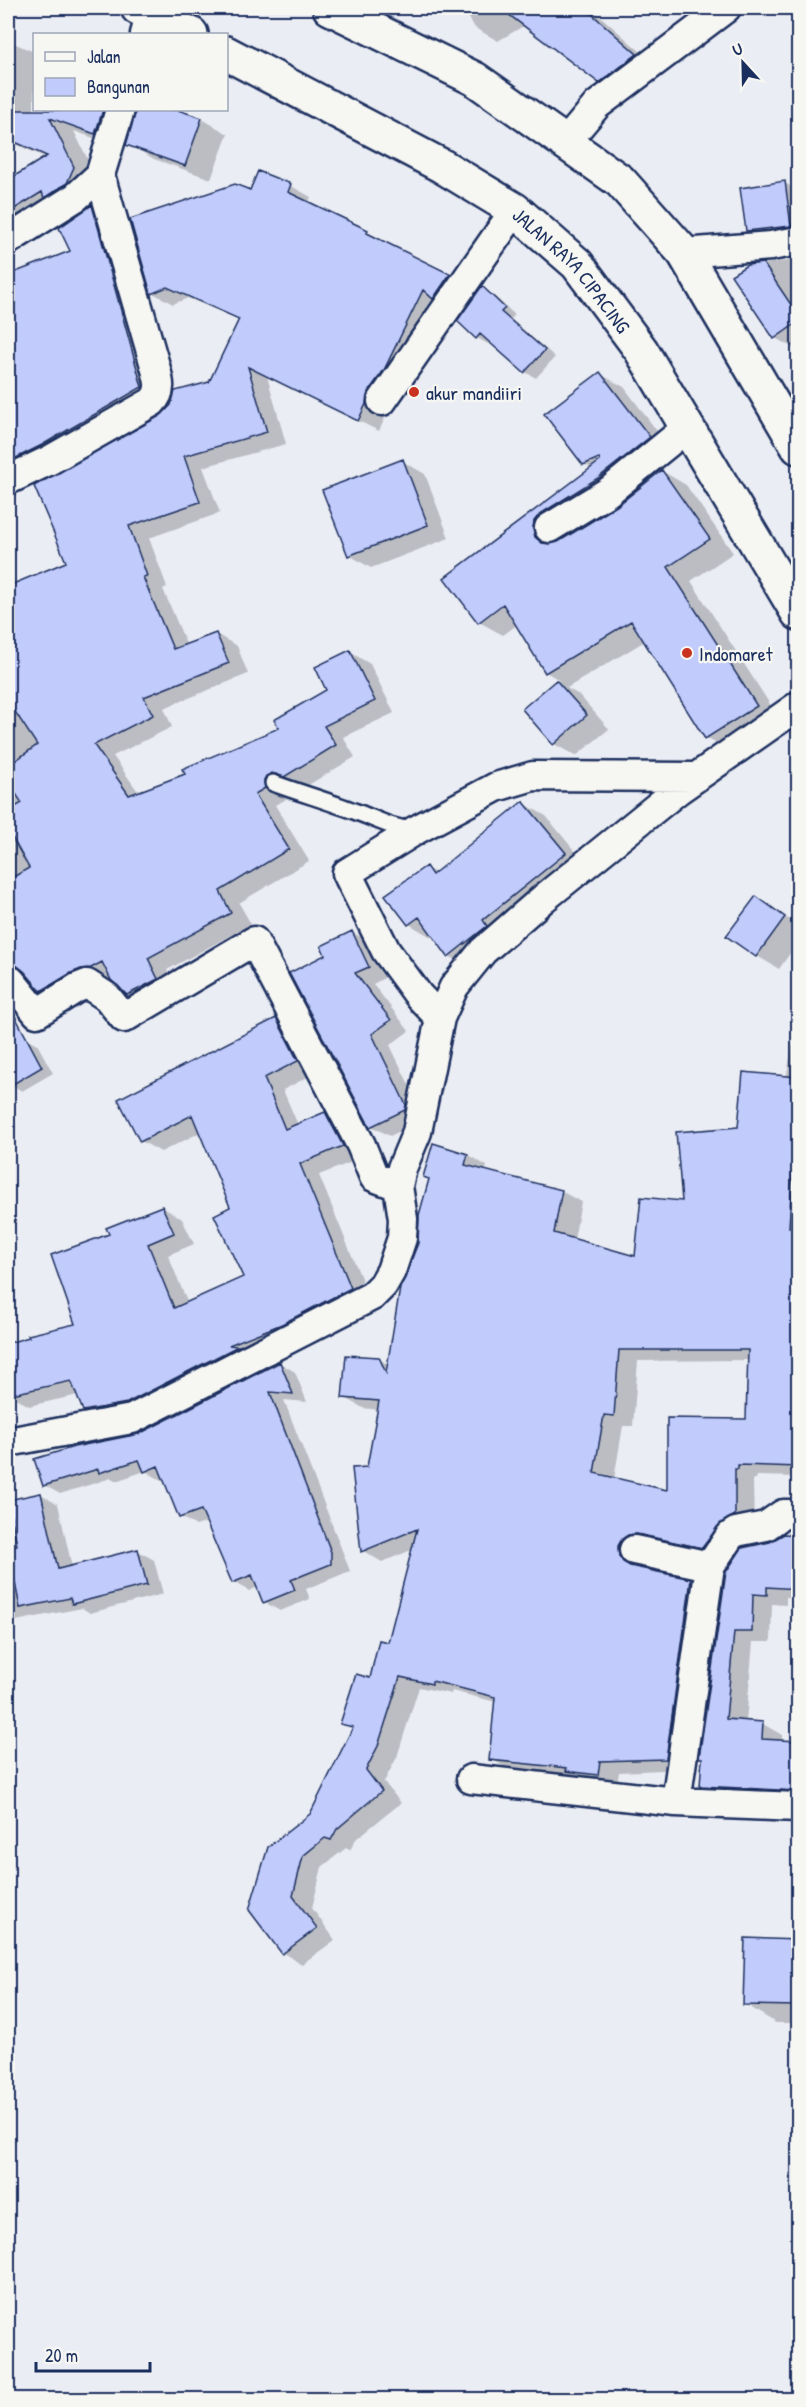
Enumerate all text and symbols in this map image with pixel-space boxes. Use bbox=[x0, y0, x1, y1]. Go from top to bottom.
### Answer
legend bbox=[33, 33, 228, 111]
north arrow bbox=[713, 33, 773, 93]
text: U bbox=[729, 37, 746, 61]
text: Jalan bbox=[87, 44, 121, 69]
text: Bangunan bbox=[87, 74, 150, 99]
street label: JALAN RAYA CIPACING bbox=[507, 201, 637, 338]
place label: akur mandiiri bbox=[426, 379, 522, 406]
marker: akur mandiiri bbox=[407, 385, 421, 399]
place label: Indomaret bbox=[699, 640, 774, 667]
marker: Indomaret bbox=[680, 646, 694, 660]
scale bar bbox=[36, 2335, 150, 2373]
text: 20 m bbox=[45, 2343, 78, 2368]

